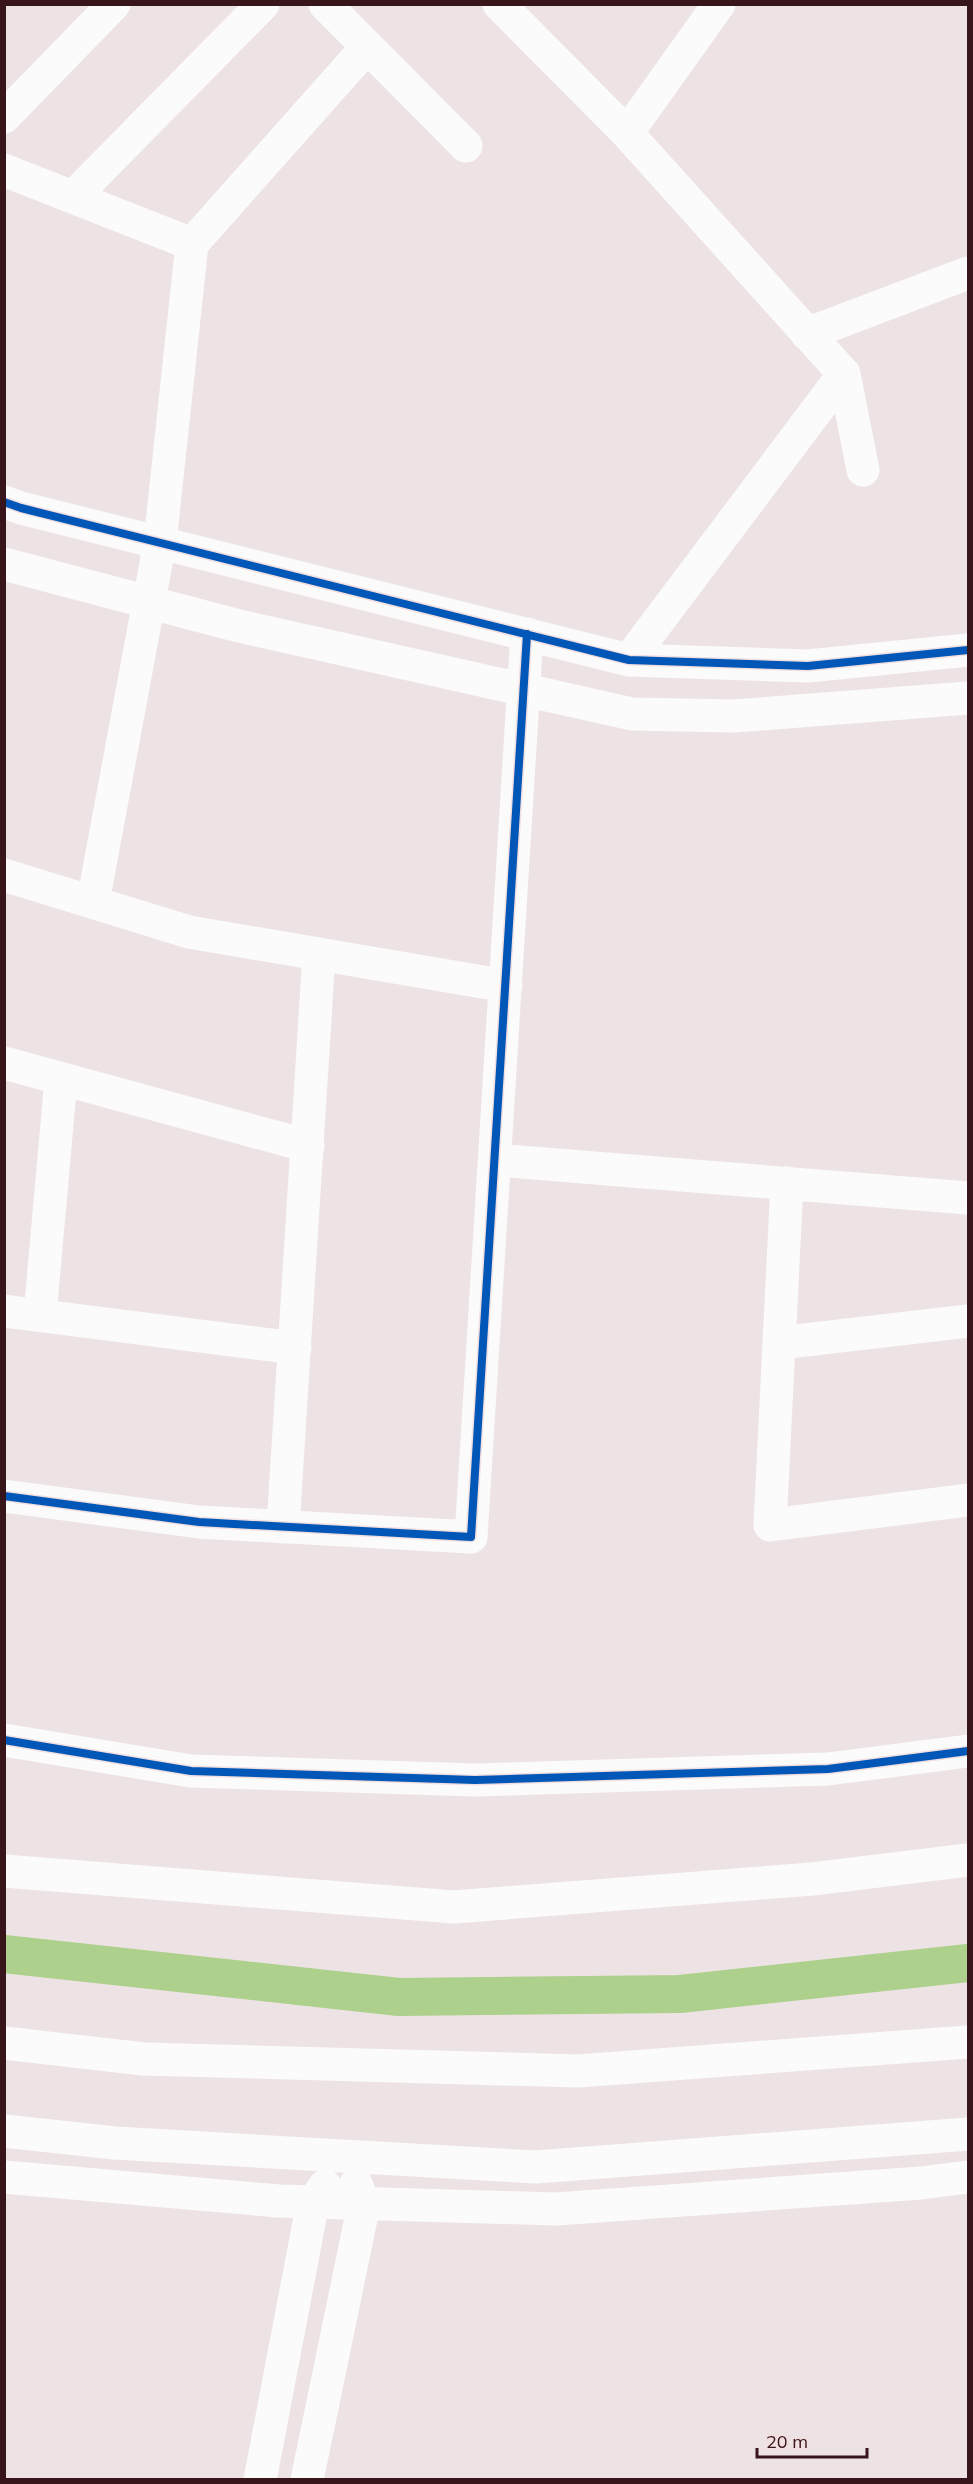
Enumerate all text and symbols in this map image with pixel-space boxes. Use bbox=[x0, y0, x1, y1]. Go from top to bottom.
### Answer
scale bar bbox=[757, 2421, 866, 2459]
text: 20 m bbox=[766, 2430, 808, 2453]

